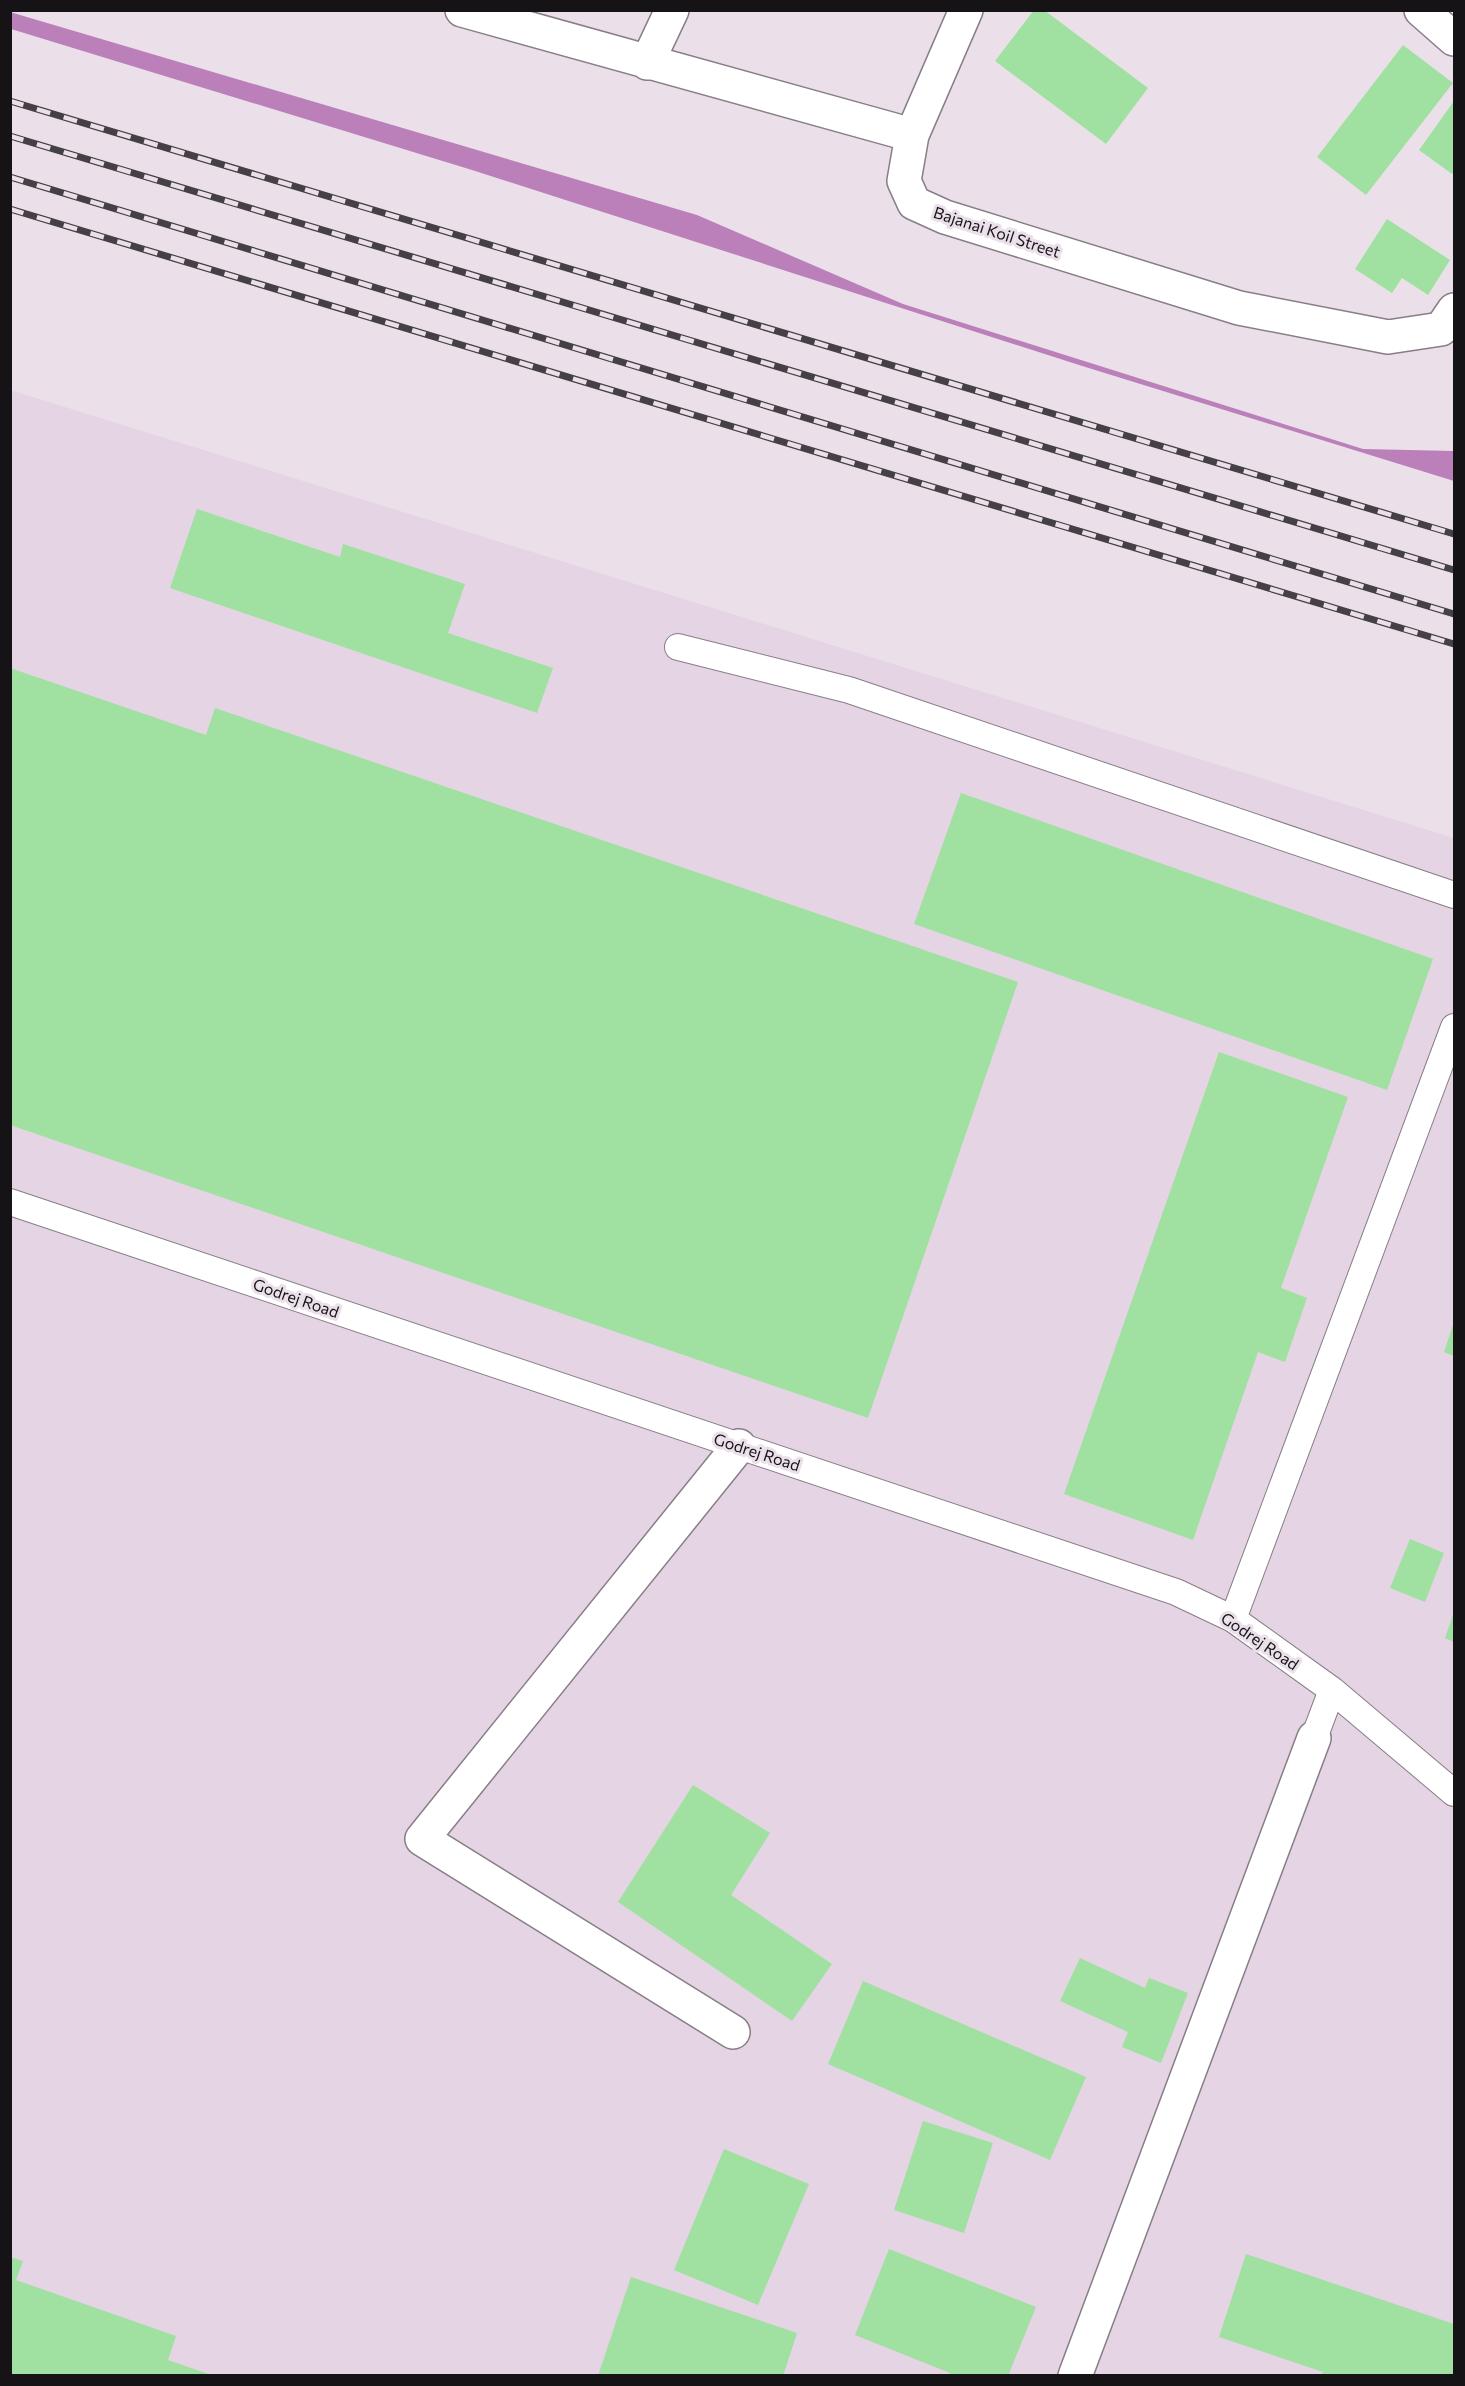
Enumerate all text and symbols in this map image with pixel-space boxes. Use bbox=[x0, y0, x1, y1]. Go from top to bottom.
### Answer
street label: Bajanai Koil Street bbox=[931, 202, 1063, 261]
street label: Godrej Road bbox=[251, 1274, 342, 1321]
street label: Godrej Road bbox=[712, 1429, 803, 1474]
street label: Godrej Road bbox=[1218, 1608, 1303, 1674]

